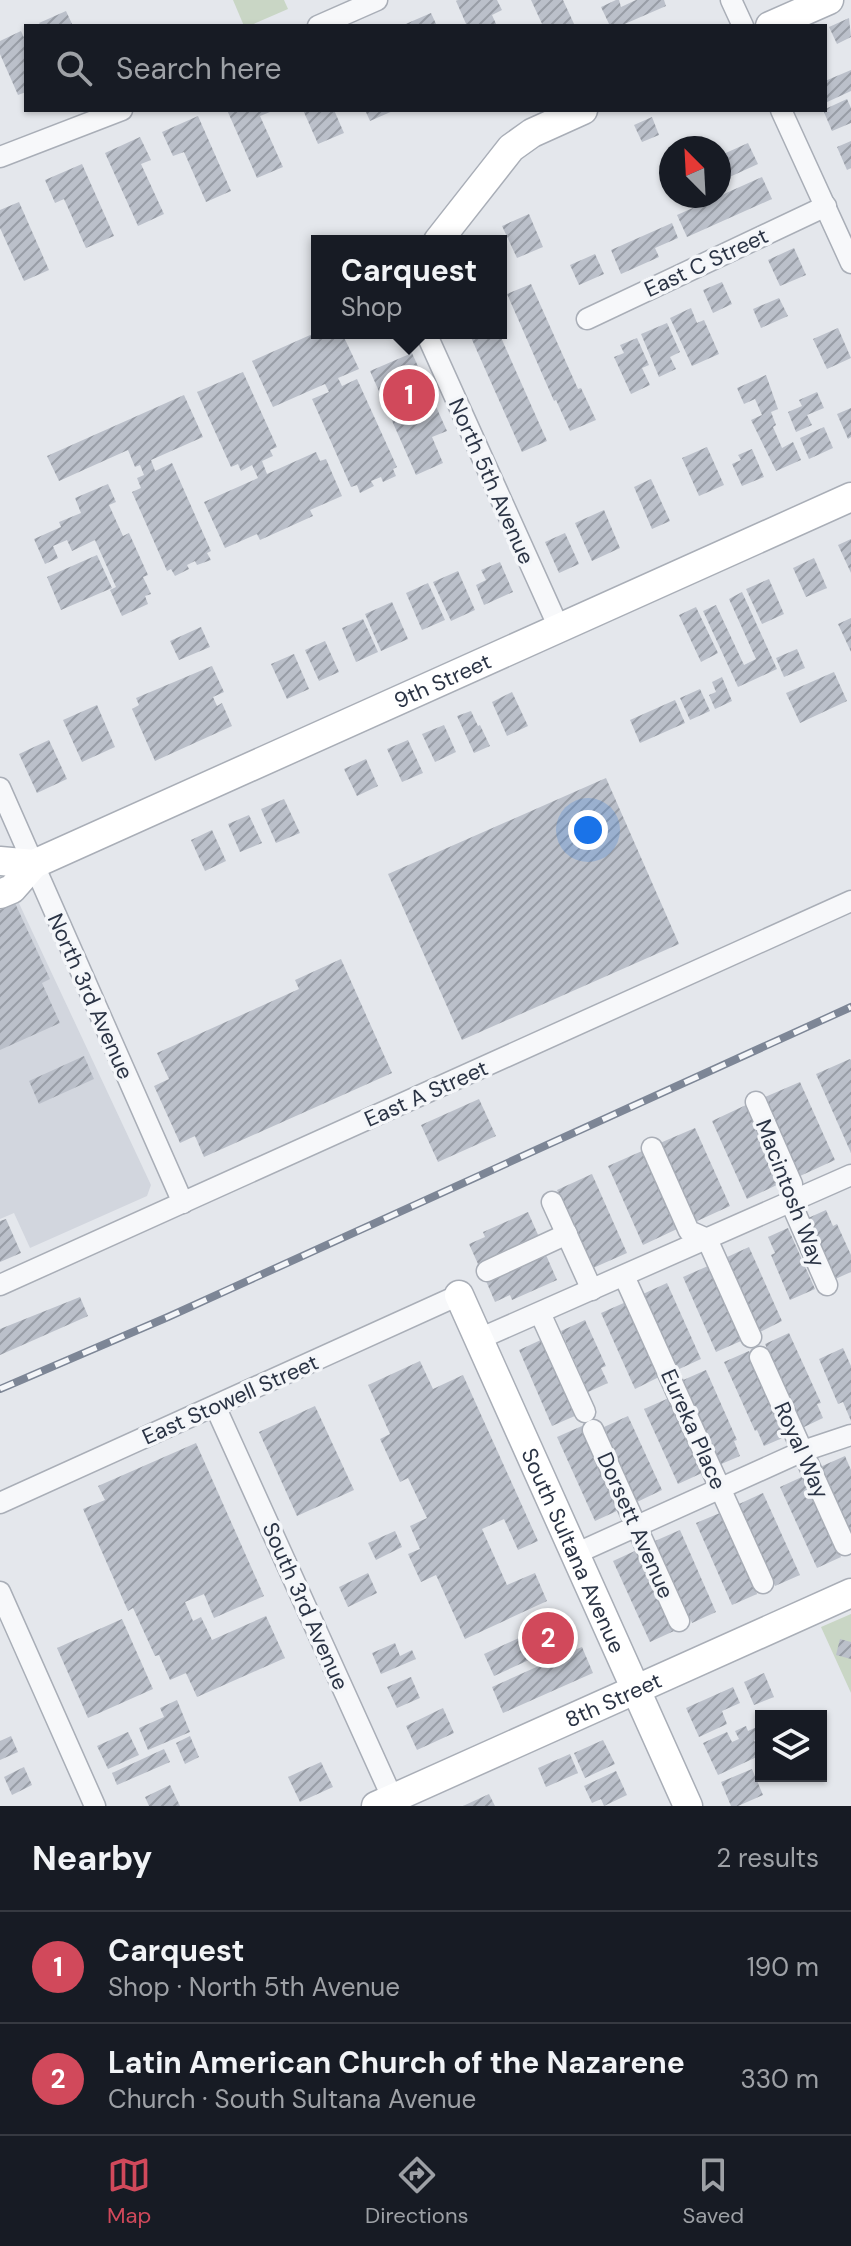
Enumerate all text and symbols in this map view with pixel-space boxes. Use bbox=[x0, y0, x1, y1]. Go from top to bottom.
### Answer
search box bbox=[24, 24, 827, 112]
icon: search bbox=[52, 46, 96, 90]
text: Search here bbox=[116, 49, 282, 88]
north arrow bbox=[659, 136, 731, 208]
street label: East C Street bbox=[640, 221, 773, 304]
popup bbox=[311, 235, 507, 339]
text: Carquest bbox=[341, 251, 477, 290]
text: Shop bbox=[341, 290, 403, 324]
pin: 1 bbox=[383, 365, 435, 425]
street label: North 5th Avenue bbox=[442, 394, 541, 569]
street label: 9th Street bbox=[390, 647, 496, 715]
your location bbox=[568, 810, 608, 850]
street label: North 3rd Avenue bbox=[41, 909, 140, 1084]
street label: East A Street bbox=[360, 1053, 493, 1134]
street label: Macintosh Way bbox=[749, 1115, 832, 1271]
street label: East Stowell Street bbox=[138, 1348, 323, 1451]
street label: Eureka Place bbox=[654, 1364, 733, 1494]
street label: Royal Way bbox=[767, 1397, 836, 1503]
street label: South Sultana Avenue bbox=[514, 1444, 632, 1658]
street label: Dorsett Avenue bbox=[590, 1447, 681, 1603]
street label: South 3rd Avenue bbox=[256, 1518, 356, 1695]
pin: 2 bbox=[522, 1608, 574, 1668]
street label: 8th Street bbox=[561, 1666, 666, 1734]
map controls bbox=[755, 1710, 827, 1782]
button: layers bbox=[755, 1710, 827, 1782]
text: Nearby bbox=[32, 1836, 152, 1881]
text: 2 results bbox=[716, 1841, 819, 1875]
text: Carquest bbox=[108, 1931, 244, 1970]
text: 1 bbox=[53, 1950, 63, 1984]
text: 190 m bbox=[747, 1950, 819, 1984]
text: Shop · North 5th Avenue bbox=[108, 1970, 400, 2004]
text: Latin American Church of the Nazarene bbox=[108, 2043, 685, 2082]
text: 2 bbox=[50, 2062, 66, 2096]
text: 330 m bbox=[740, 2062, 819, 2096]
text: Church · South Sultana Avenue bbox=[108, 2082, 476, 2116]
tab: Map bbox=[107, 2153, 151, 2230]
tab: Directions bbox=[365, 2153, 469, 2230]
tab: Saved bbox=[682, 2153, 744, 2230]

